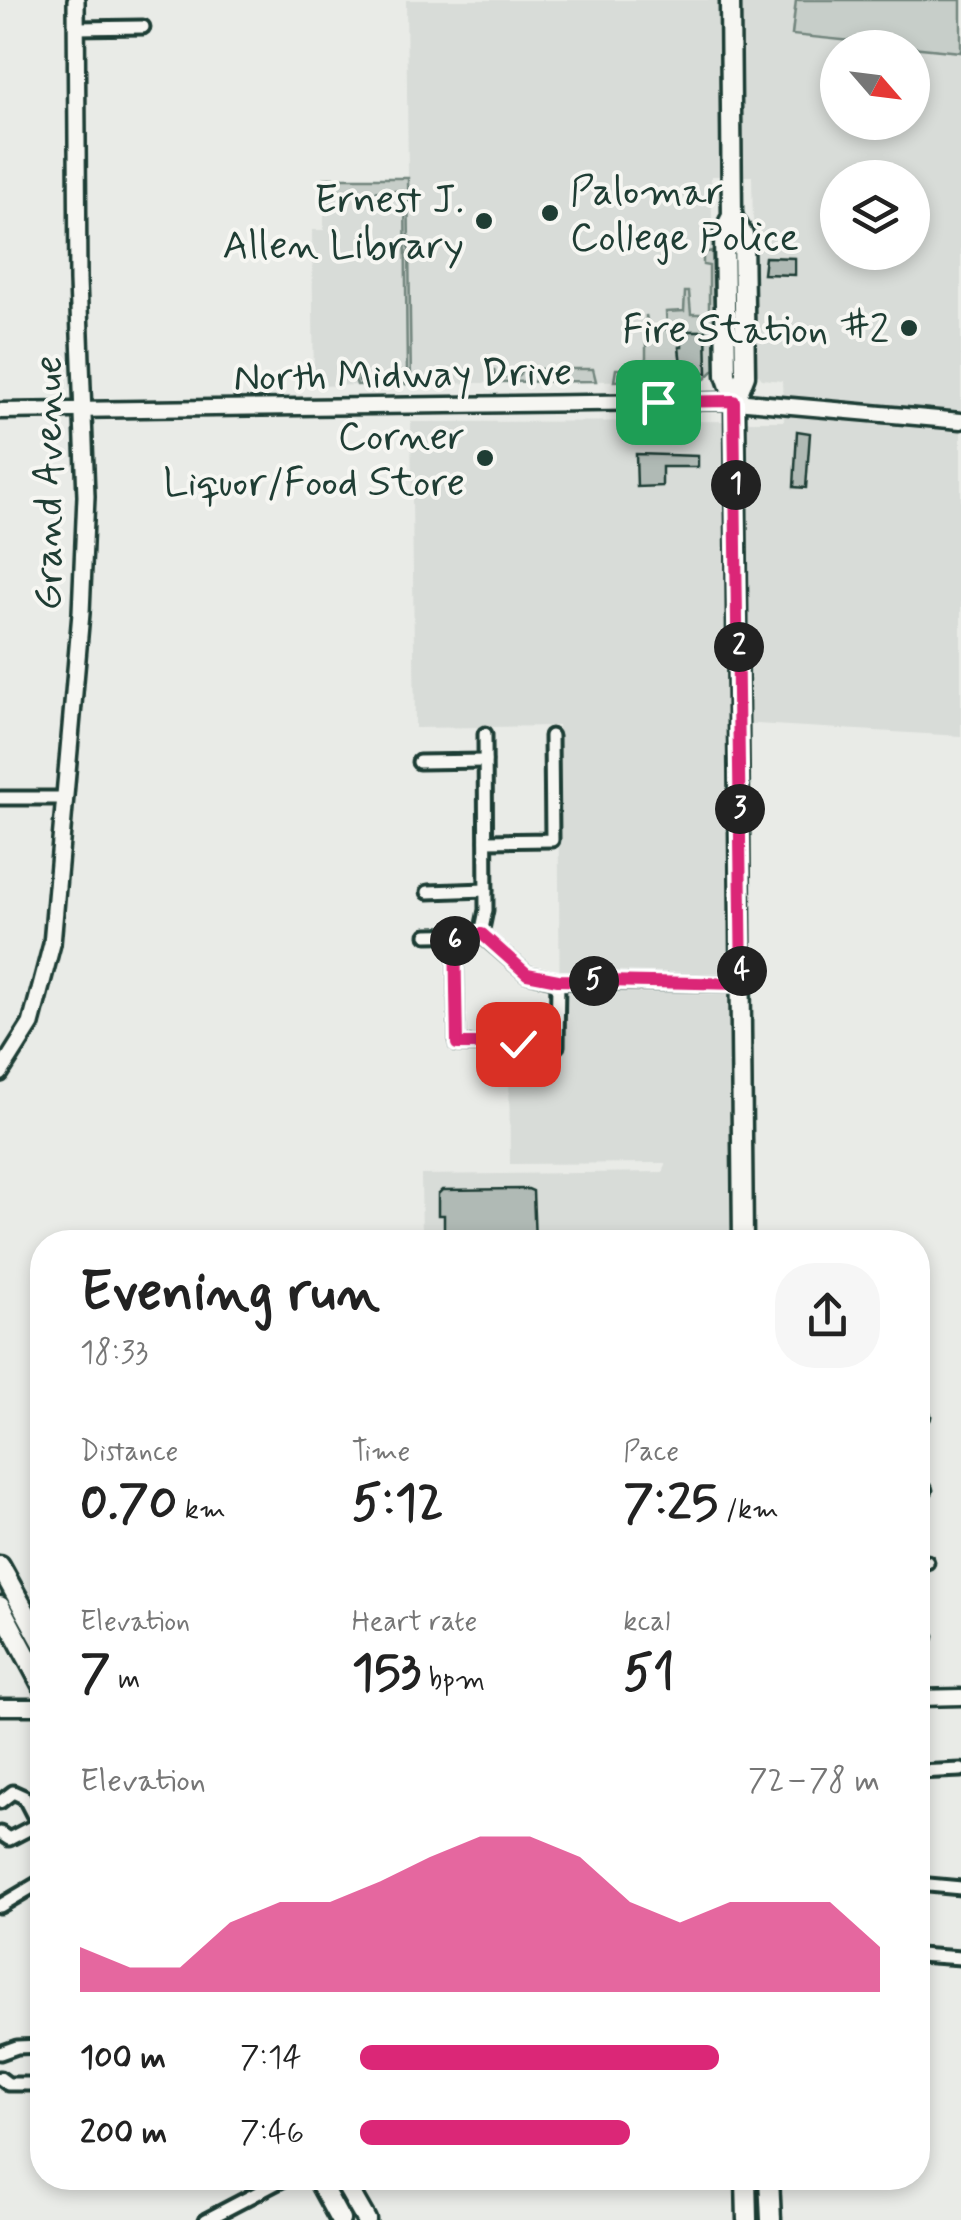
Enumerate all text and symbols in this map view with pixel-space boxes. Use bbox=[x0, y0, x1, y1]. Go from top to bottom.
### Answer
north arrow bbox=[820, 30, 930, 140]
map controls bbox=[820, 30, 930, 270]
button: layers bbox=[820, 160, 930, 270]
place label: Palomar College Police bbox=[570, 167, 799, 265]
place label: Ernest J. Allen Library bbox=[222, 175, 464, 273]
marker: Palomar College Police bbox=[539, 202, 561, 224]
marker: Ernest J. Allen Library bbox=[473, 210, 495, 232]
place label: Fire Station #2 bbox=[622, 305, 889, 357]
marker: Fire Station #2 bbox=[898, 317, 920, 339]
street label: North Midway Drive bbox=[233, 347, 573, 405]
street label: Grand Avenue bbox=[24, 355, 76, 611]
pin bbox=[616, 360, 701, 445]
icon: arrive bbox=[631, 375, 686, 430]
place label: Corner Liquor/Food Store bbox=[163, 412, 465, 510]
marker: Corner Liquor/Food Store bbox=[474, 447, 496, 469]
pin: 1 bbox=[711, 460, 761, 510]
text: 1 bbox=[730, 466, 742, 503]
pin: 2 bbox=[714, 622, 764, 672]
text: 2 bbox=[732, 628, 746, 665]
pin: 3 bbox=[715, 784, 765, 834]
text: 3 bbox=[734, 790, 746, 827]
pin: 6 bbox=[430, 916, 480, 966]
text: 6 bbox=[448, 922, 462, 959]
pin: 4 bbox=[717, 946, 767, 996]
text: 4 bbox=[734, 952, 750, 989]
pin: 5 bbox=[569, 956, 619, 1006]
text: 5 bbox=[586, 962, 602, 999]
pin bbox=[476, 1002, 561, 1087]
icon: check bbox=[491, 1017, 546, 1072]
text: Evening run bbox=[80, 1258, 380, 1330]
button: share bbox=[775, 1263, 880, 1368]
text: 18:33 bbox=[80, 1332, 148, 1374]
text: Distance bbox=[80, 1434, 178, 1471]
text: Time bbox=[352, 1434, 410, 1471]
text: Pace bbox=[623, 1434, 679, 1471]
text: 0.70 bbox=[80, 1471, 177, 1537]
text: 5:12 bbox=[352, 1471, 444, 1537]
text: 7:25 bbox=[623, 1471, 718, 1537]
text: km bbox=[177, 1492, 226, 1529]
text: /km bbox=[718, 1492, 779, 1529]
text: Elevation bbox=[80, 1604, 190, 1641]
text: Heart rate bbox=[352, 1604, 477, 1641]
text: kcal bbox=[623, 1604, 670, 1641]
text: 7 bbox=[80, 1641, 110, 1707]
text: 153 bbox=[352, 1641, 421, 1707]
text: 51 bbox=[623, 1641, 675, 1707]
text: m bbox=[110, 1662, 140, 1699]
text: bpm bbox=[421, 1662, 485, 1699]
text: Elevation bbox=[80, 1760, 206, 1802]
text: 72–78 m bbox=[748, 1760, 880, 1802]
text: 100 m bbox=[80, 2037, 166, 2079]
text: 7:14 bbox=[240, 2037, 302, 2079]
text: 200 m bbox=[80, 2112, 167, 2154]
text: 7:46 bbox=[240, 2112, 304, 2154]

